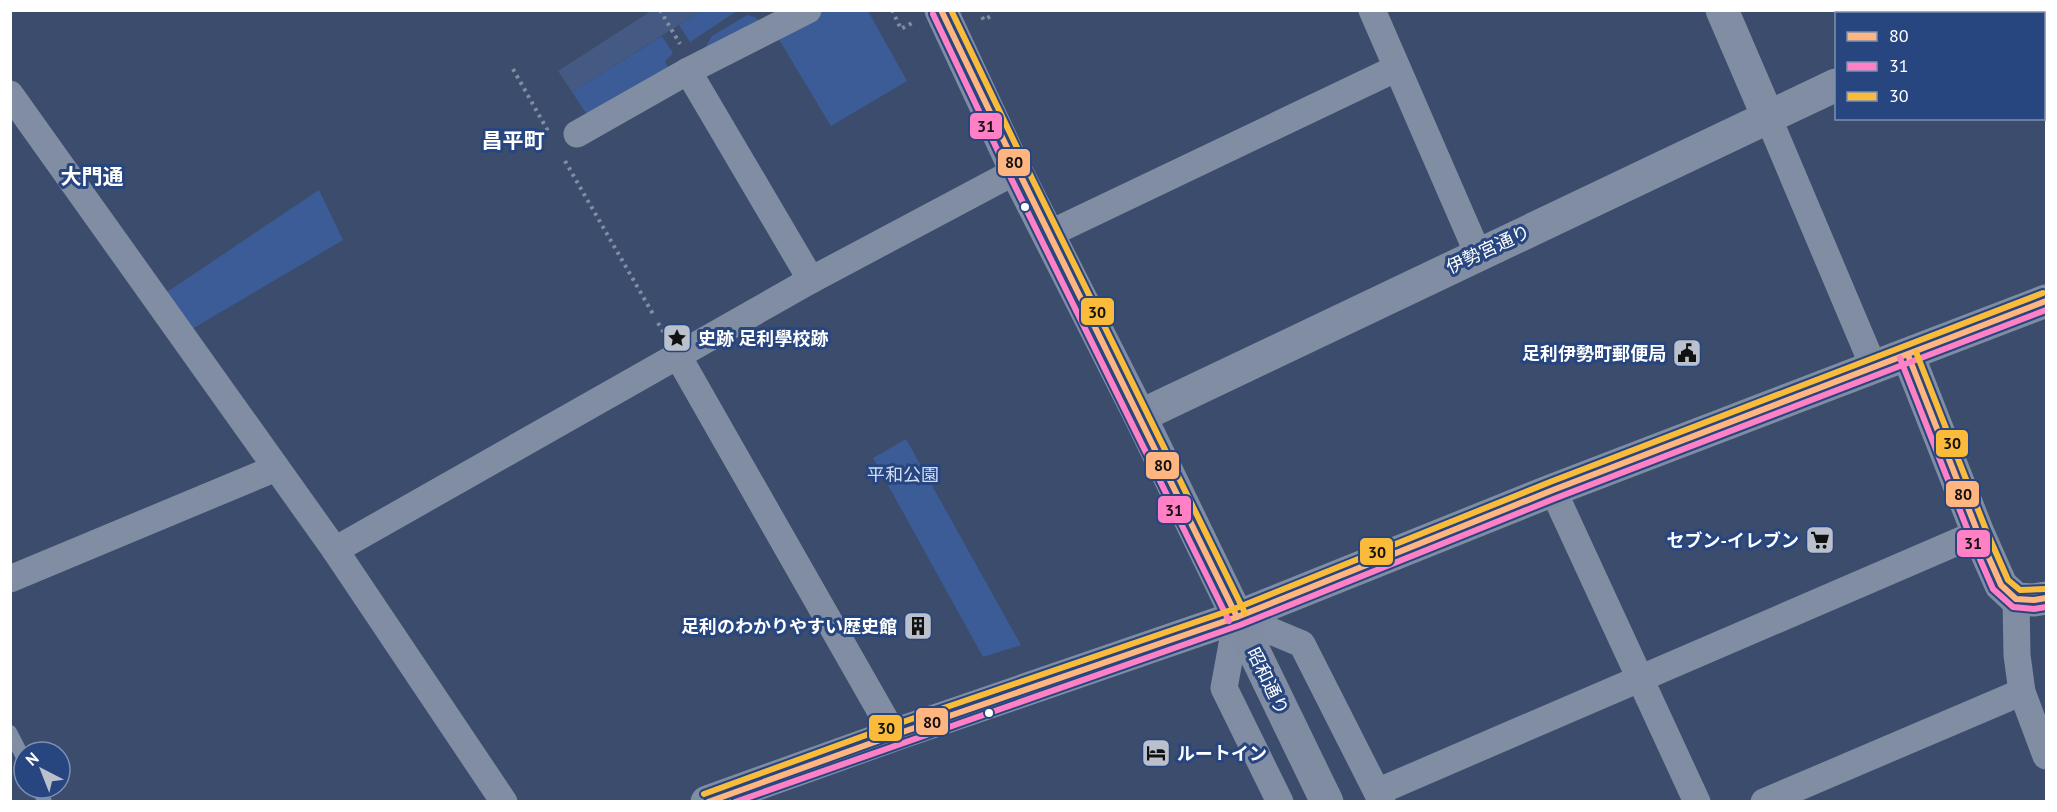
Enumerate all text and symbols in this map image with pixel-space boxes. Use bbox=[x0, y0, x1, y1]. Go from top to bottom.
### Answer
legend bbox=[1835, 12, 2045, 120]
text: 80 bbox=[1889, 24, 1909, 47]
text: 31 bbox=[1889, 54, 1909, 77]
text: 30 bbox=[1889, 84, 1909, 107]
line badge: 31 bbox=[969, 112, 1003, 140]
text: 31 bbox=[977, 116, 995, 136]
district label: 昌平町 bbox=[482, 127, 545, 154]
line badge: 80 bbox=[997, 148, 1031, 177]
text: 80 bbox=[1005, 152, 1023, 172]
district label: 大門通 bbox=[61, 163, 124, 190]
unlabelled marker bbox=[1019, 201, 1031, 213]
street label: 伊勢宮通り bbox=[1442, 220, 1534, 278]
line badge: 30 bbox=[1080, 297, 1115, 326]
text: 30 bbox=[1088, 302, 1106, 322]
place icon: 史跡 足利學校跡 bbox=[661, 322, 693, 354]
place label: 史跡 足利學校跡 bbox=[698, 327, 829, 350]
public building icon: 足利伊勢町郵便局 bbox=[1671, 337, 1703, 369]
place label: 足利伊勢町郵便局 bbox=[1522, 342, 1666, 365]
line badge: 30 bbox=[1935, 429, 1969, 458]
text: 30 bbox=[1943, 433, 1961, 453]
line badge: 80 bbox=[1145, 451, 1180, 480]
text: 80 bbox=[1154, 455, 1172, 475]
park label: 平和公園 bbox=[867, 463, 939, 486]
line badge: 80 bbox=[1945, 480, 1980, 508]
text: 80 bbox=[1954, 484, 1972, 504]
line badge: 31 bbox=[1157, 495, 1192, 524]
text: 31 bbox=[1165, 500, 1183, 520]
supermarket icon: セブン-イレブン bbox=[1804, 524, 1836, 556]
place label: セブン-イレブン bbox=[1667, 529, 1799, 552]
line badge: 31 bbox=[1956, 529, 1991, 558]
text: 31 bbox=[1964, 533, 1982, 553]
line badge: 30 bbox=[1359, 537, 1394, 566]
text: 30 bbox=[1368, 542, 1386, 562]
building icon: 足利のわかりやすい歴史館 bbox=[902, 610, 934, 642]
place label: 足利のわかりやすい歴史館 bbox=[681, 615, 897, 638]
street label: 昭和通り bbox=[1242, 644, 1294, 718]
line badge: 80 bbox=[915, 707, 949, 736]
unlabelled marker bbox=[983, 707, 995, 719]
text: 80 bbox=[923, 712, 941, 732]
line badge: 30 bbox=[868, 714, 903, 742]
text: 30 bbox=[877, 718, 895, 738]
hotel icon: ルートイン bbox=[1140, 737, 1172, 769]
north arrow bbox=[12, 740, 72, 800]
place label: ルートイン bbox=[1177, 742, 1267, 765]
text: N bbox=[21, 748, 43, 770]

